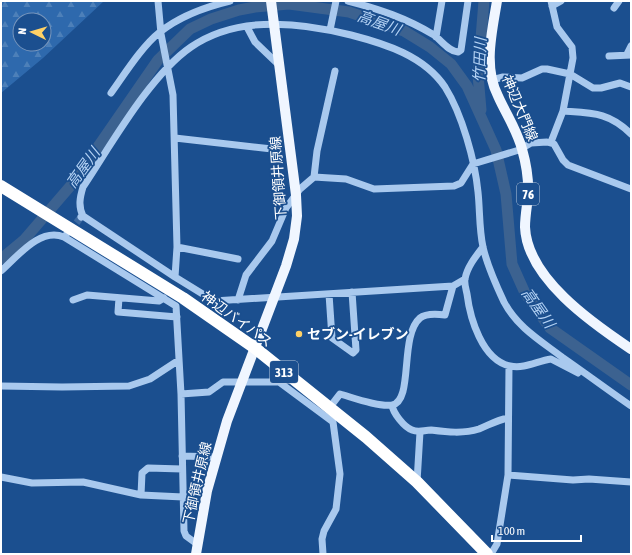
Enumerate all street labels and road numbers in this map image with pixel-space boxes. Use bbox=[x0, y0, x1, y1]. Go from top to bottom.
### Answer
street label: 神辺大門線 bbox=[499, 73, 541, 143]
street label: 下御領井原線 bbox=[267, 136, 289, 220]
road number: 76 bbox=[517, 183, 539, 205]
street label: 神辺バイパス bbox=[198, 288, 276, 350]
road number: 313 bbox=[270, 361, 298, 383]
street label: 下御領井原線 bbox=[180, 440, 214, 526]

